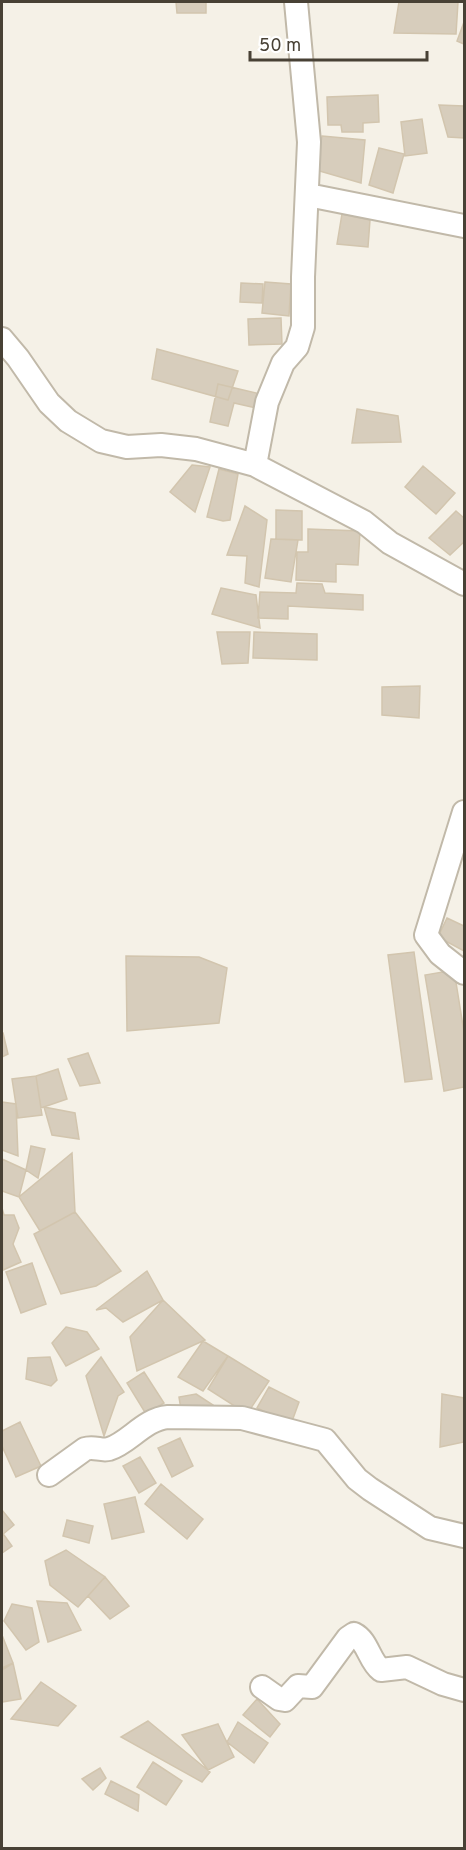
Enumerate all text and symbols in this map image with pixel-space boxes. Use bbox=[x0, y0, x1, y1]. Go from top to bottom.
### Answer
scale bar bbox=[250, 24, 427, 62]
text: 50 m bbox=[259, 35, 301, 58]

